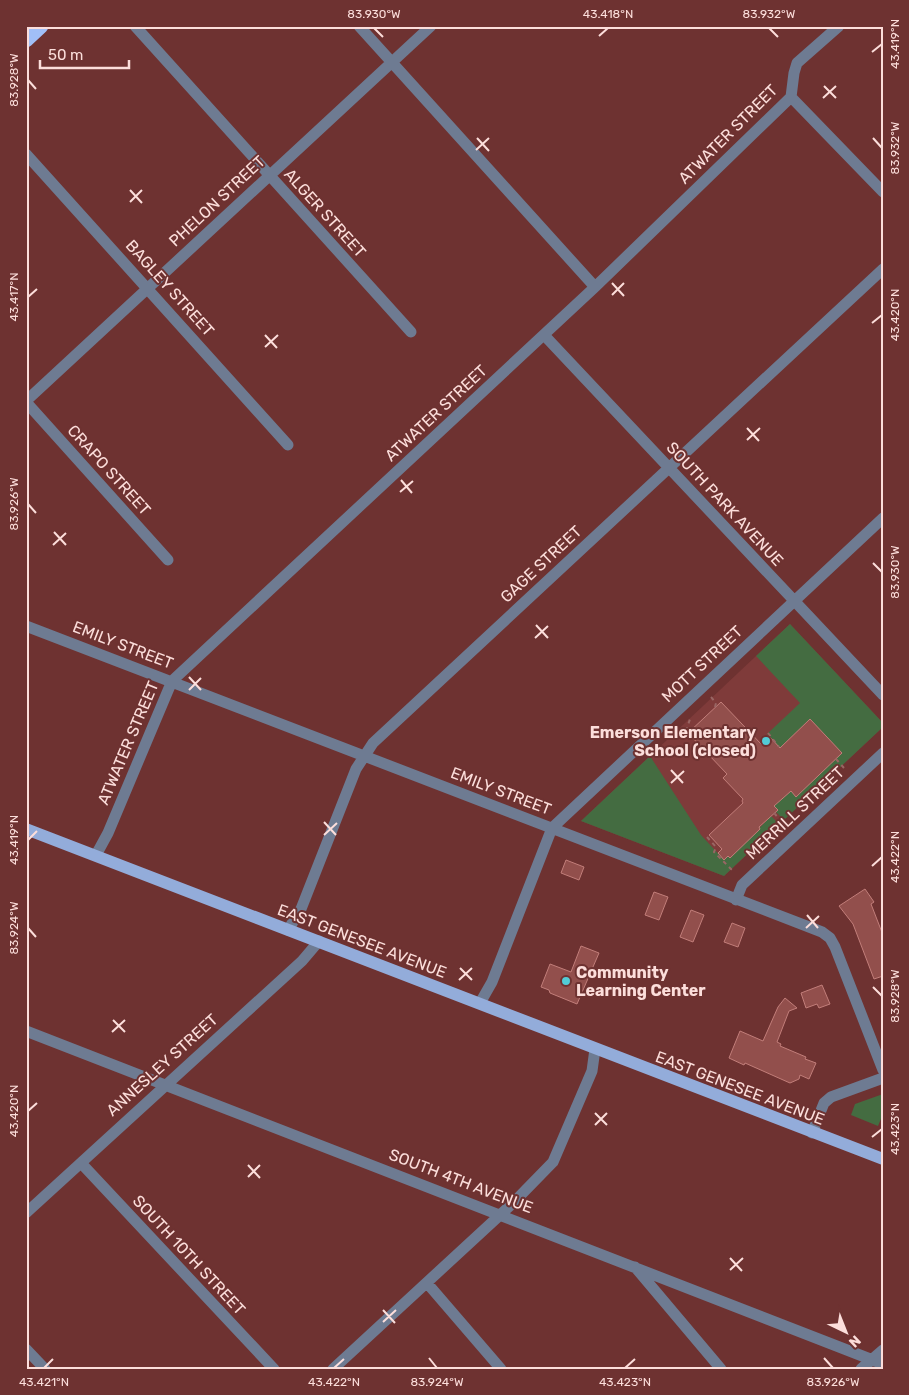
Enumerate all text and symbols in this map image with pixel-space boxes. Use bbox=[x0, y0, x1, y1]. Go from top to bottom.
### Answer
text: 83.930°W bbox=[347, 7, 401, 21]
text: 43.418°N bbox=[583, 7, 633, 21]
text: 83.932°W bbox=[743, 7, 796, 21]
text: 43.419°N bbox=[888, 19, 902, 69]
scale bar bbox=[40, 38, 129, 70]
text: 50 m bbox=[48, 46, 83, 64]
text: 83.928°W bbox=[7, 53, 21, 107]
street label: ATWATER STREET bbox=[674, 80, 782, 188]
text: 83.932°W bbox=[888, 121, 902, 174]
street label: PHELON STREET bbox=[165, 152, 269, 250]
street label: ALGER STREET bbox=[280, 165, 370, 261]
street label: BAGLEY STREET bbox=[122, 236, 218, 340]
text: 43.417°N bbox=[7, 272, 21, 322]
text: 43.420°N bbox=[888, 289, 902, 341]
street label: ATWATER STREET bbox=[381, 361, 491, 465]
street label: CRAPO STREET bbox=[63, 421, 155, 519]
street label: SOUTH PARK AVENUE bbox=[663, 438, 787, 570]
text: 83.926°W bbox=[7, 477, 21, 531]
street label: GAGE STREET bbox=[497, 522, 585, 606]
text: 83.930°W bbox=[888, 545, 902, 599]
street label: EMILY STREET bbox=[70, 617, 176, 673]
street label: MOTT STREET bbox=[658, 622, 746, 706]
street label: ATWATER STREET bbox=[93, 678, 163, 808]
place label: Emerson Elementary School (closed) bbox=[590, 723, 756, 760]
marker: Emerson Elementary School (closed) bbox=[760, 735, 772, 747]
street label: EMILY STREET bbox=[448, 763, 554, 819]
street label: MERRILL STREET bbox=[742, 763, 848, 863]
text: 43.419°N bbox=[7, 815, 21, 865]
text: 43.422°N bbox=[888, 831, 902, 883]
street label: EAST GENESEE AVENUE bbox=[275, 900, 449, 982]
text: 83.924°W bbox=[7, 901, 21, 955]
place label: Community Learning Center bbox=[576, 963, 706, 1000]
text: 83.928°W bbox=[888, 969, 902, 1023]
marker: Community Learning Center bbox=[560, 975, 572, 987]
street label: ANNESLEY STREET bbox=[102, 1010, 222, 1120]
street label: EAST GENESEE AVENUE bbox=[653, 1047, 827, 1129]
text: 43.420°N bbox=[7, 1085, 21, 1137]
text: 43.423°N bbox=[888, 1103, 902, 1155]
street label: SOUTH 4TH AVENUE bbox=[386, 1145, 536, 1217]
street label: SOUTH 10TH STREET bbox=[129, 1191, 249, 1319]
north arrow bbox=[822, 1308, 872, 1358]
text: N bbox=[845, 1331, 864, 1351]
text: 43.421°N bbox=[19, 1375, 69, 1389]
text: 43.422°N bbox=[308, 1375, 360, 1389]
text: 83.924°W bbox=[410, 1375, 464, 1389]
text: 43.423°N bbox=[599, 1375, 651, 1389]
text: 83.926°W bbox=[807, 1375, 860, 1389]

